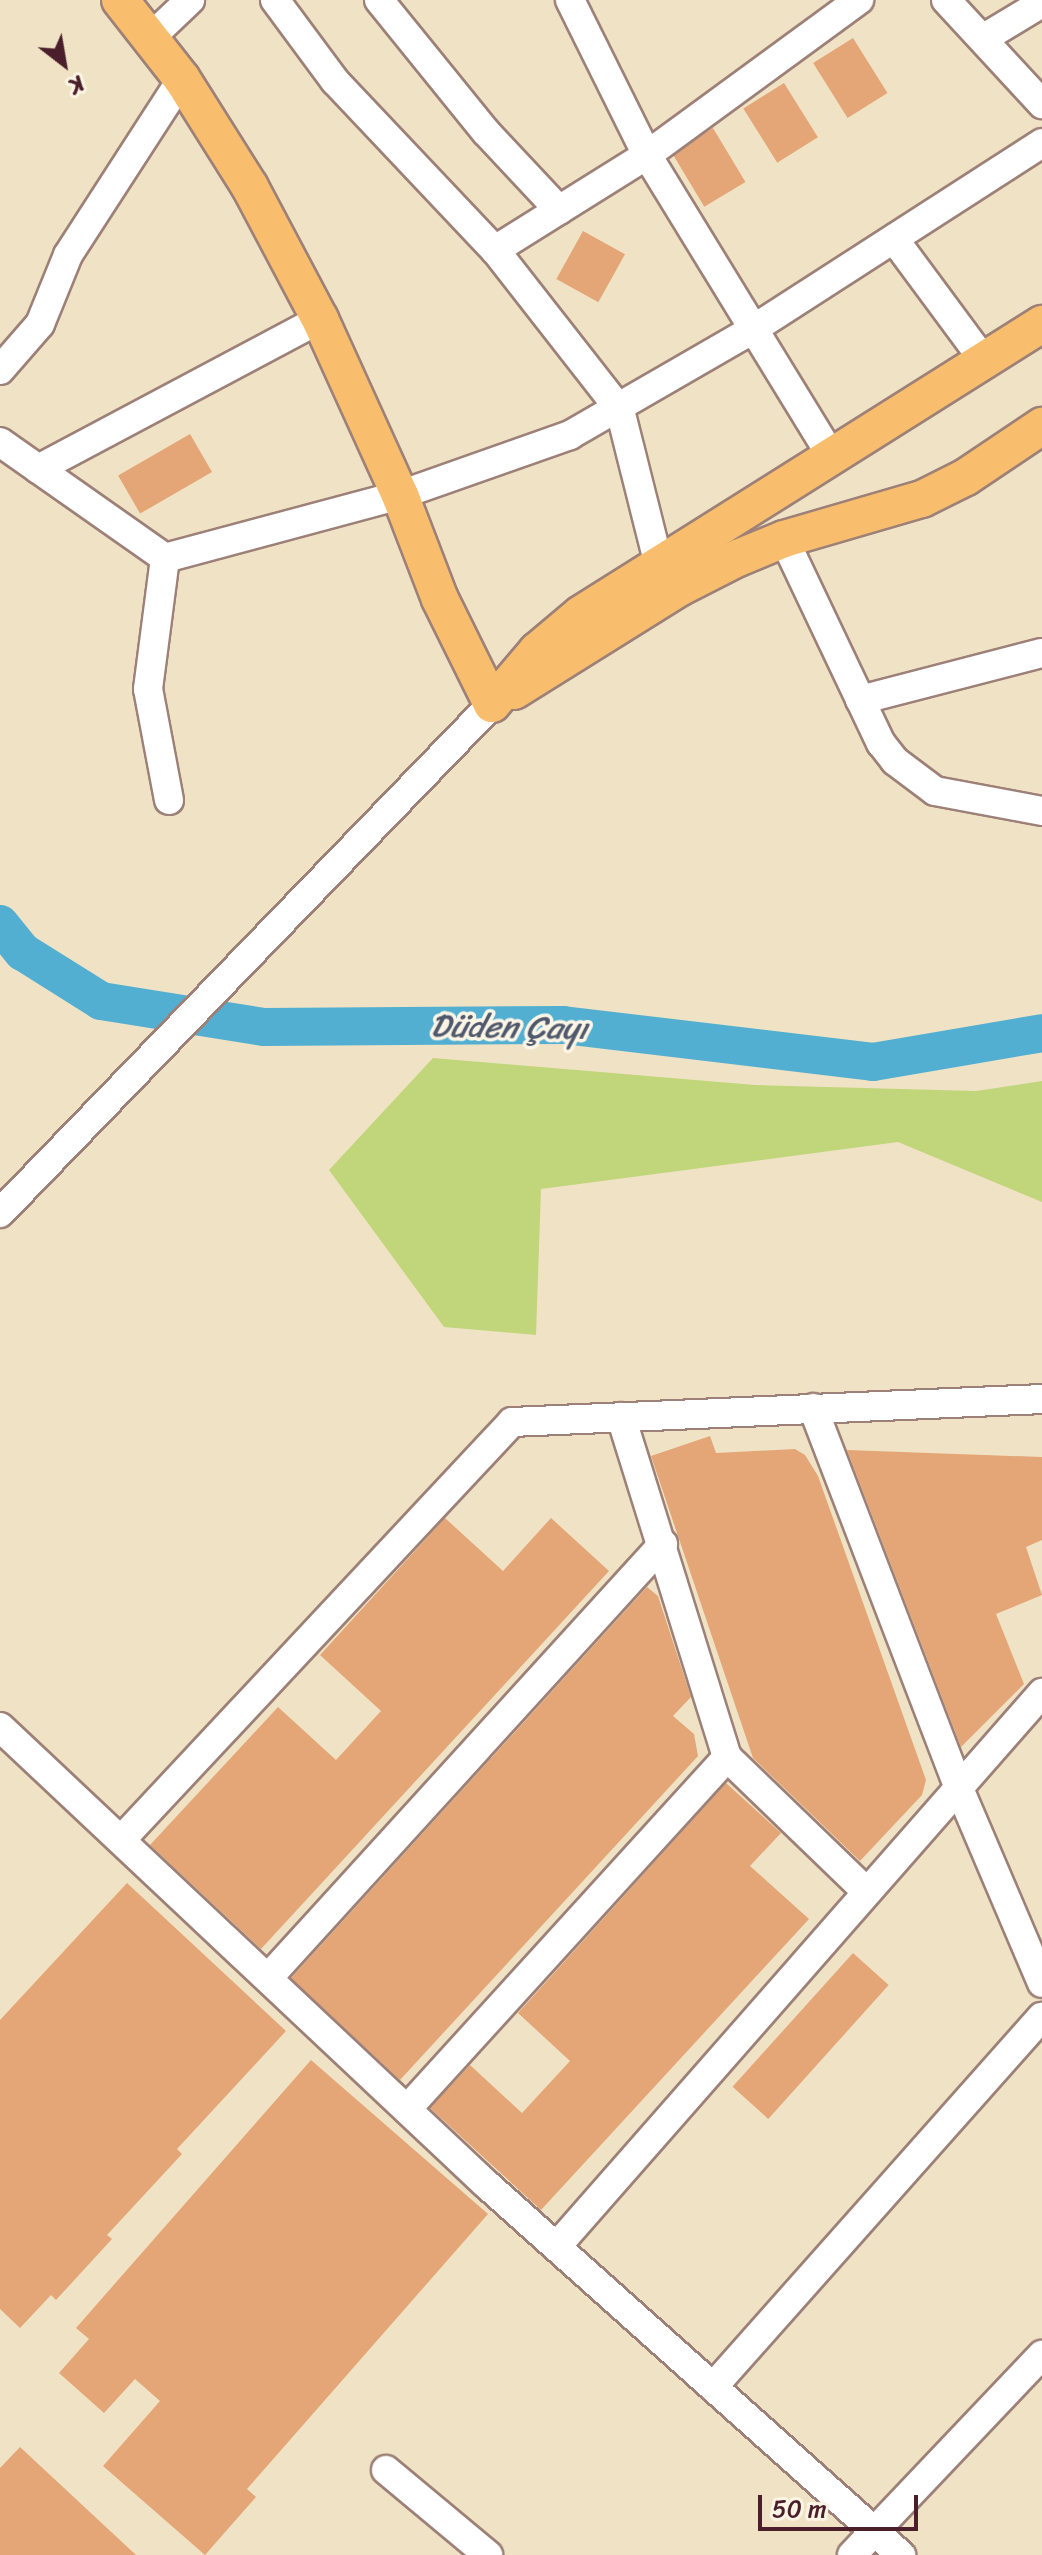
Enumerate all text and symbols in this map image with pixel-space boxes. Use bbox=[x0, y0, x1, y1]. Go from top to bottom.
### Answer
north arrow bbox=[24, 24, 104, 104]
text: K bbox=[61, 65, 92, 105]
water label: Düden Çayı bbox=[430, 1007, 588, 1049]
scale bar bbox=[762, 2479, 922, 2529]
text: 50 m bbox=[772, 2488, 827, 2530]

